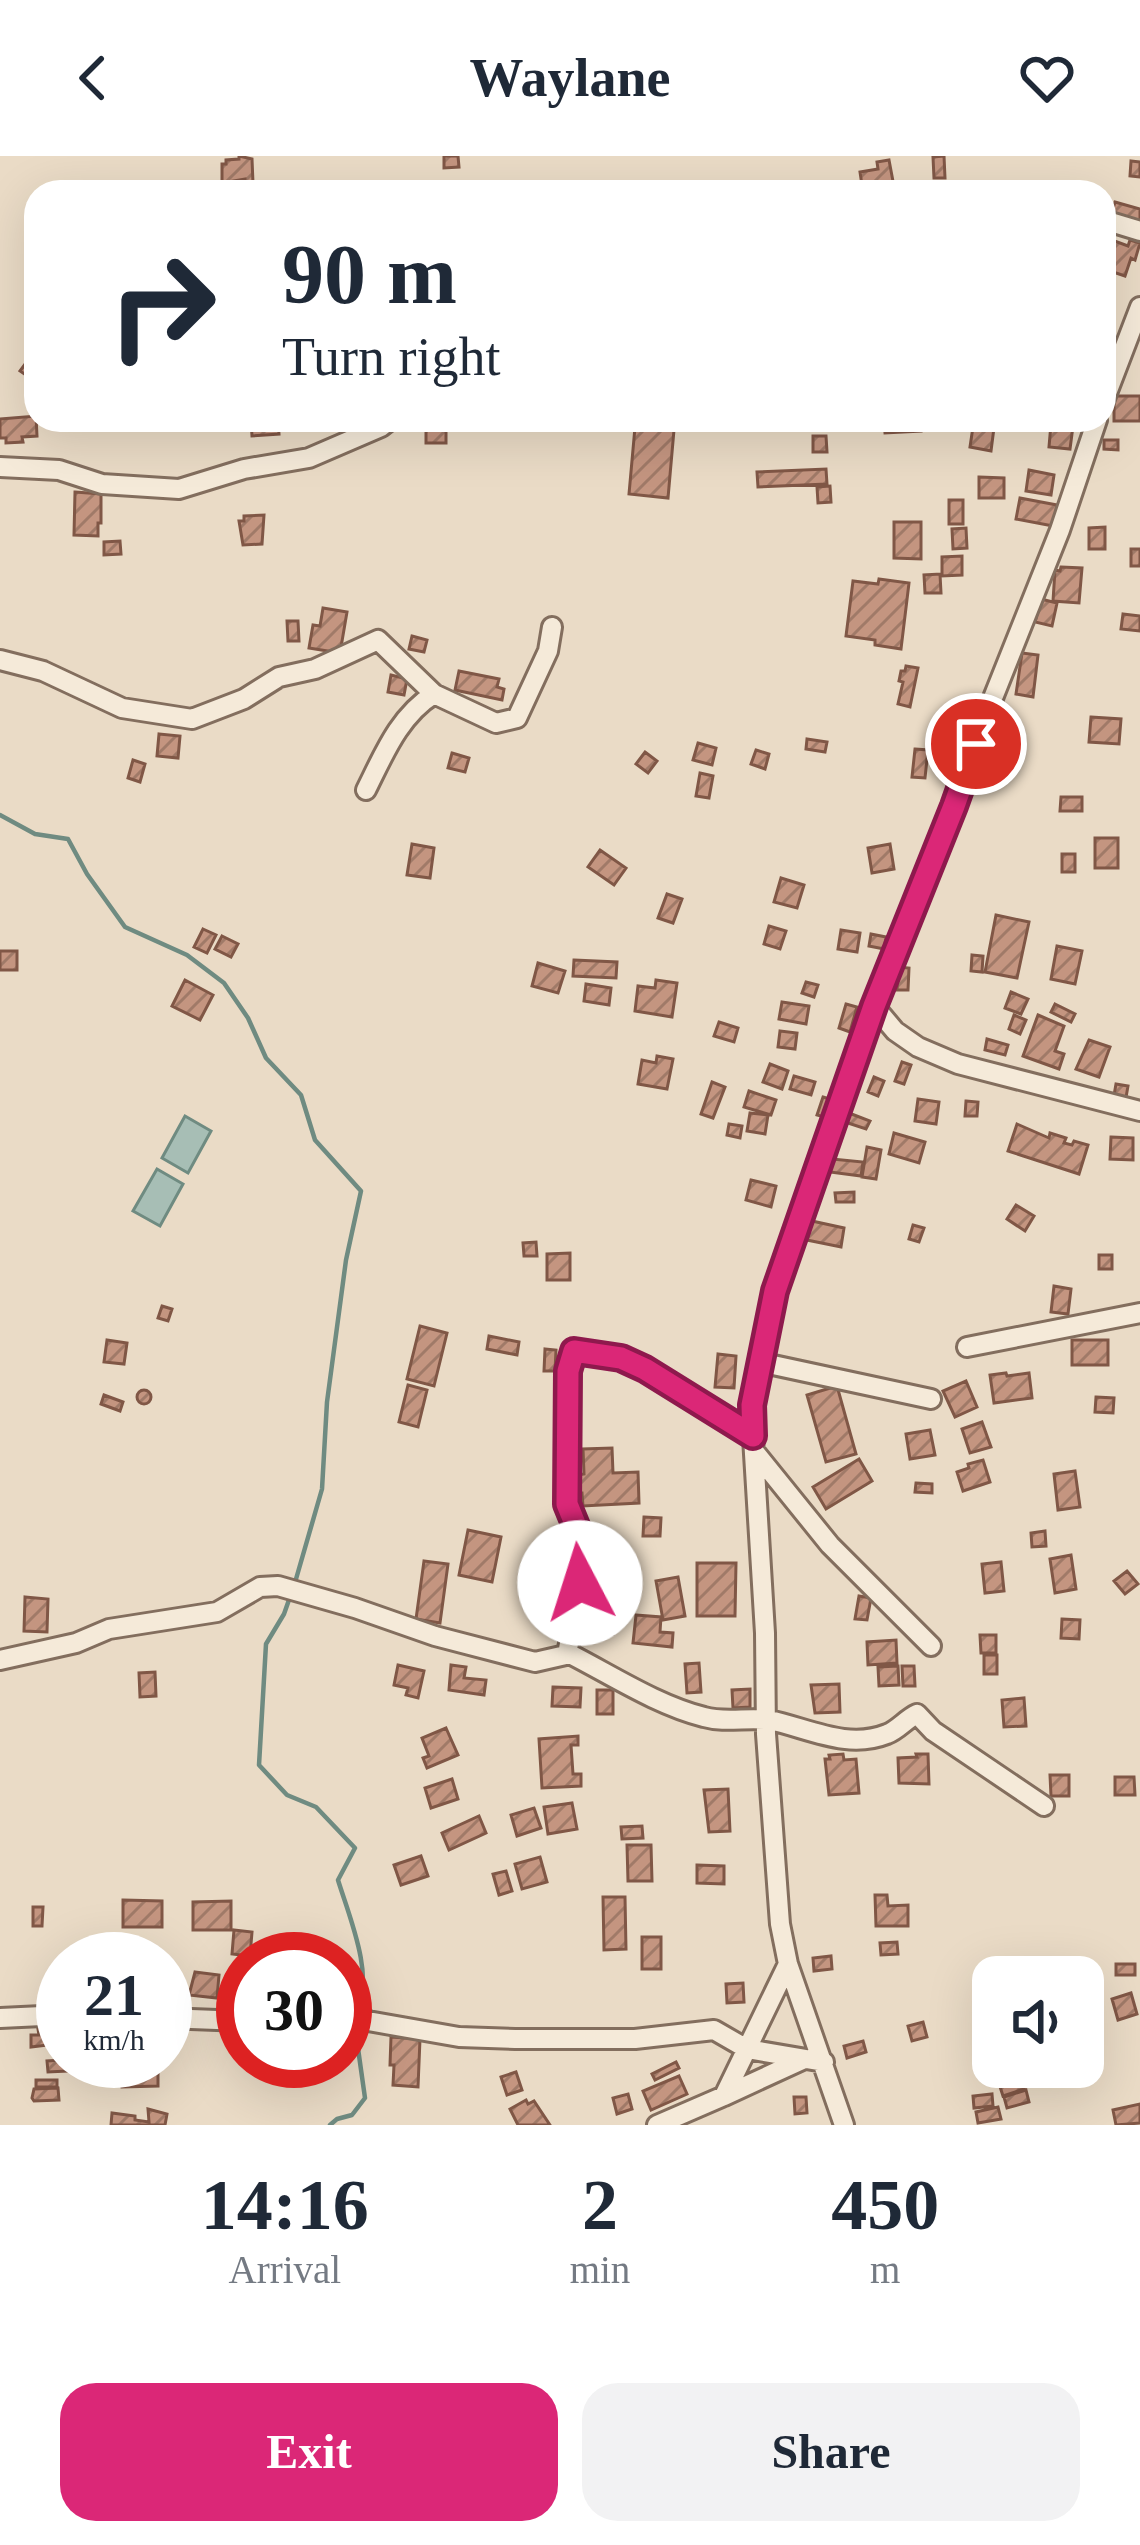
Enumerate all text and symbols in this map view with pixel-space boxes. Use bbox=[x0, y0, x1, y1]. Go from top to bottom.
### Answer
icon: back bbox=[60, 45, 126, 111]
icon: heart bbox=[1014, 45, 1080, 111]
text: Waylane bbox=[469, 48, 671, 108]
icon: right bbox=[84, 228, 240, 384]
text: 90 m bbox=[282, 228, 457, 321]
text: Turn right bbox=[282, 327, 501, 387]
pin bbox=[925, 693, 1027, 795]
icon: arrive bbox=[943, 711, 1009, 777]
position arrow bbox=[517, 1520, 643, 1646]
speed limit sign: 30 bbox=[216, 1932, 372, 2088]
map controls bbox=[972, 1956, 1104, 2088]
button: sound bbox=[972, 1956, 1104, 2088]
text: 21 bbox=[84, 1962, 144, 2028]
text: km/h bbox=[83, 2023, 145, 2056]
text: 14:16 bbox=[201, 2165, 369, 2245]
text: 2 bbox=[582, 2165, 618, 2245]
text: 450 bbox=[831, 2165, 939, 2245]
text: Arrival bbox=[229, 2248, 341, 2291]
text: min bbox=[570, 2248, 630, 2291]
text: m bbox=[870, 2248, 900, 2291]
button: Exit bbox=[60, 2383, 558, 2521]
button: Share bbox=[582, 2383, 1080, 2521]

